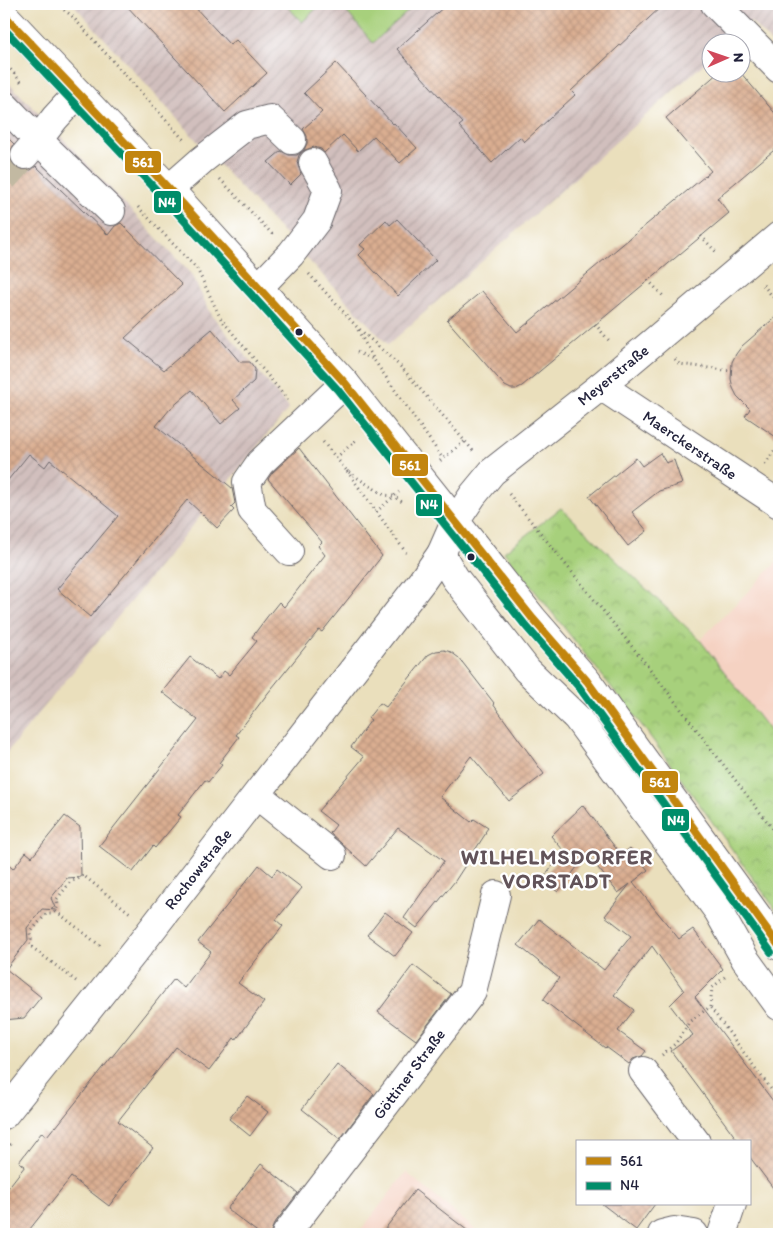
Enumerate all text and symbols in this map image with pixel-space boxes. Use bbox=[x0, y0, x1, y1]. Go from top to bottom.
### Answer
north arrow bbox=[700, 32, 750, 82]
text: N bbox=[730, 53, 747, 63]
line badge: 561 bbox=[124, 150, 162, 174]
text: 561 bbox=[132, 154, 154, 171]
line badge: N4 bbox=[153, 190, 182, 214]
text: N4 bbox=[158, 194, 177, 211]
unlabelled marker bbox=[294, 327, 304, 337]
street label: Meyerstraße bbox=[573, 340, 653, 410]
street label: Maerckerstraße bbox=[639, 406, 741, 484]
line badge: 561 bbox=[391, 453, 429, 477]
text: 561 bbox=[399, 457, 421, 474]
line badge: N4 bbox=[415, 493, 443, 517]
text: N4 bbox=[420, 496, 439, 513]
unlabelled marker bbox=[466, 552, 476, 562]
line badge: 561 bbox=[641, 770, 679, 794]
text: 561 bbox=[649, 774, 671, 791]
line badge: N4 bbox=[661, 808, 690, 832]
text: N4 bbox=[667, 812, 686, 829]
street label: Rochowstraße bbox=[160, 825, 236, 913]
district label: WILHELMSDORFER VORSTADT bbox=[461, 844, 653, 893]
street label: Göttiner Straße bbox=[369, 1025, 449, 1123]
legend bbox=[576, 1140, 750, 1206]
text: 561 bbox=[620, 1152, 643, 1170]
text: N4 bbox=[620, 1176, 639, 1194]

